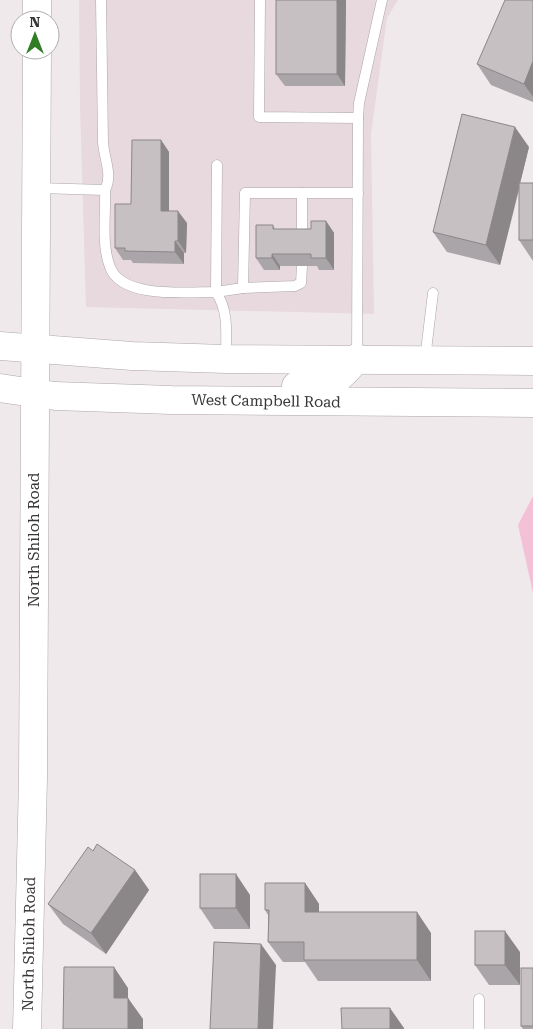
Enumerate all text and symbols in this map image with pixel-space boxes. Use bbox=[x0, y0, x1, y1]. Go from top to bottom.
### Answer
north arrow bbox=[10, 10, 60, 60]
text: N bbox=[30, 14, 41, 30]
street label: West Campbell Road bbox=[191, 391, 341, 411]
street label: North Shiloh Road bbox=[25, 472, 43, 607]
street label: North Shiloh Road bbox=[19, 876, 39, 1011]

